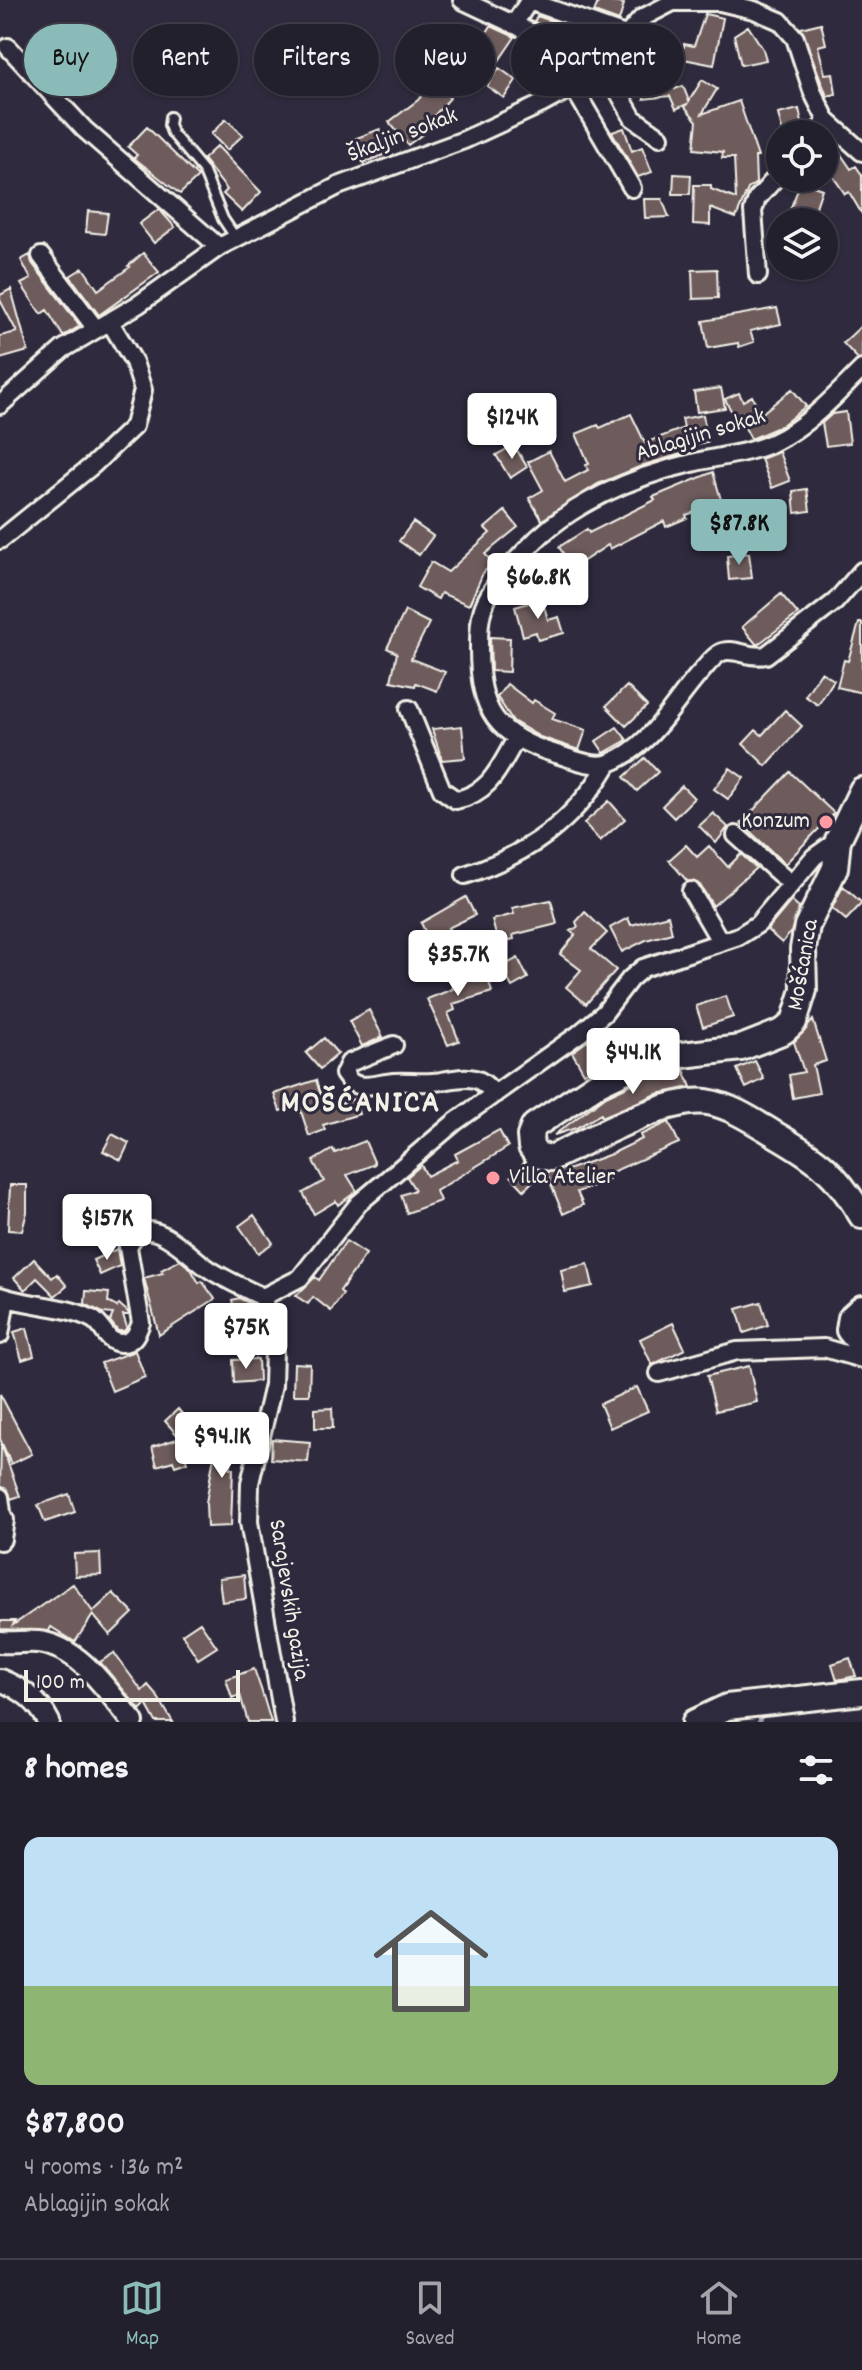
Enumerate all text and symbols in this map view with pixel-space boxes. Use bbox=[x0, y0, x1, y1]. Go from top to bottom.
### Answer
chip: Buy bbox=[24, 24, 117, 96]
chip: Rent bbox=[133, 24, 238, 96]
chip: Filters bbox=[254, 24, 379, 96]
chip: New bbox=[395, 24, 495, 96]
chip: Apartment bbox=[511, 24, 684, 96]
street label: Škaljin sokak bbox=[343, 99, 463, 173]
map controls bbox=[766, 120, 838, 280]
button: locate bbox=[766, 120, 838, 192]
button: layers bbox=[766, 208, 838, 280]
pin: $124K bbox=[456, 393, 568, 461]
text: $124K bbox=[485, 400, 539, 437]
street label: Ablagijin sokak bbox=[632, 400, 770, 472]
pin: $87.8K bbox=[674, 499, 804, 567]
text: $87.8K bbox=[709, 506, 769, 543]
pin: $66.8K bbox=[473, 553, 603, 621]
text: $66.8K bbox=[505, 560, 571, 597]
place label: Konzum bbox=[741, 805, 810, 839]
marker: Konzum bbox=[817, 813, 835, 831]
street label: Mošćanica bbox=[779, 916, 829, 1013]
pin: $35.7K bbox=[393, 930, 523, 998]
text: $35.7K bbox=[426, 937, 490, 974]
pin: $44.1K bbox=[568, 1028, 698, 1096]
text: $44.1K bbox=[605, 1035, 661, 1072]
district label: MOŠĆANICA bbox=[281, 1082, 441, 1128]
place label: Villa Atelier bbox=[509, 1161, 615, 1195]
marker: Villa Atelier bbox=[484, 1169, 502, 1187]
pin: $157K bbox=[51, 1194, 163, 1262]
text: $157K bbox=[81, 1201, 133, 1238]
pin: $75K bbox=[199, 1303, 293, 1371]
text: $75K bbox=[222, 1310, 270, 1347]
pin: $94.1K bbox=[157, 1412, 287, 1480]
text: $94.1K bbox=[193, 1419, 251, 1456]
street label: Sarajevskih gazija bbox=[258, 1517, 318, 1684]
scale bar bbox=[24, 1666, 240, 1702]
text: 100 m bbox=[36, 1668, 85, 1699]
text: 8 homes bbox=[24, 1746, 129, 1795]
icon: filters bbox=[794, 1748, 838, 1792]
icon: home bbox=[359, 1889, 503, 2033]
text: $87,800 bbox=[24, 2101, 125, 2150]
text: 4 rooms · 136 m² bbox=[24, 2150, 183, 2187]
text: Ablagijin sokak bbox=[24, 2187, 170, 2224]
tab: Map bbox=[120, 2276, 164, 2355]
tab: Saved bbox=[405, 2276, 455, 2355]
tab: Home bbox=[696, 2276, 741, 2355]

